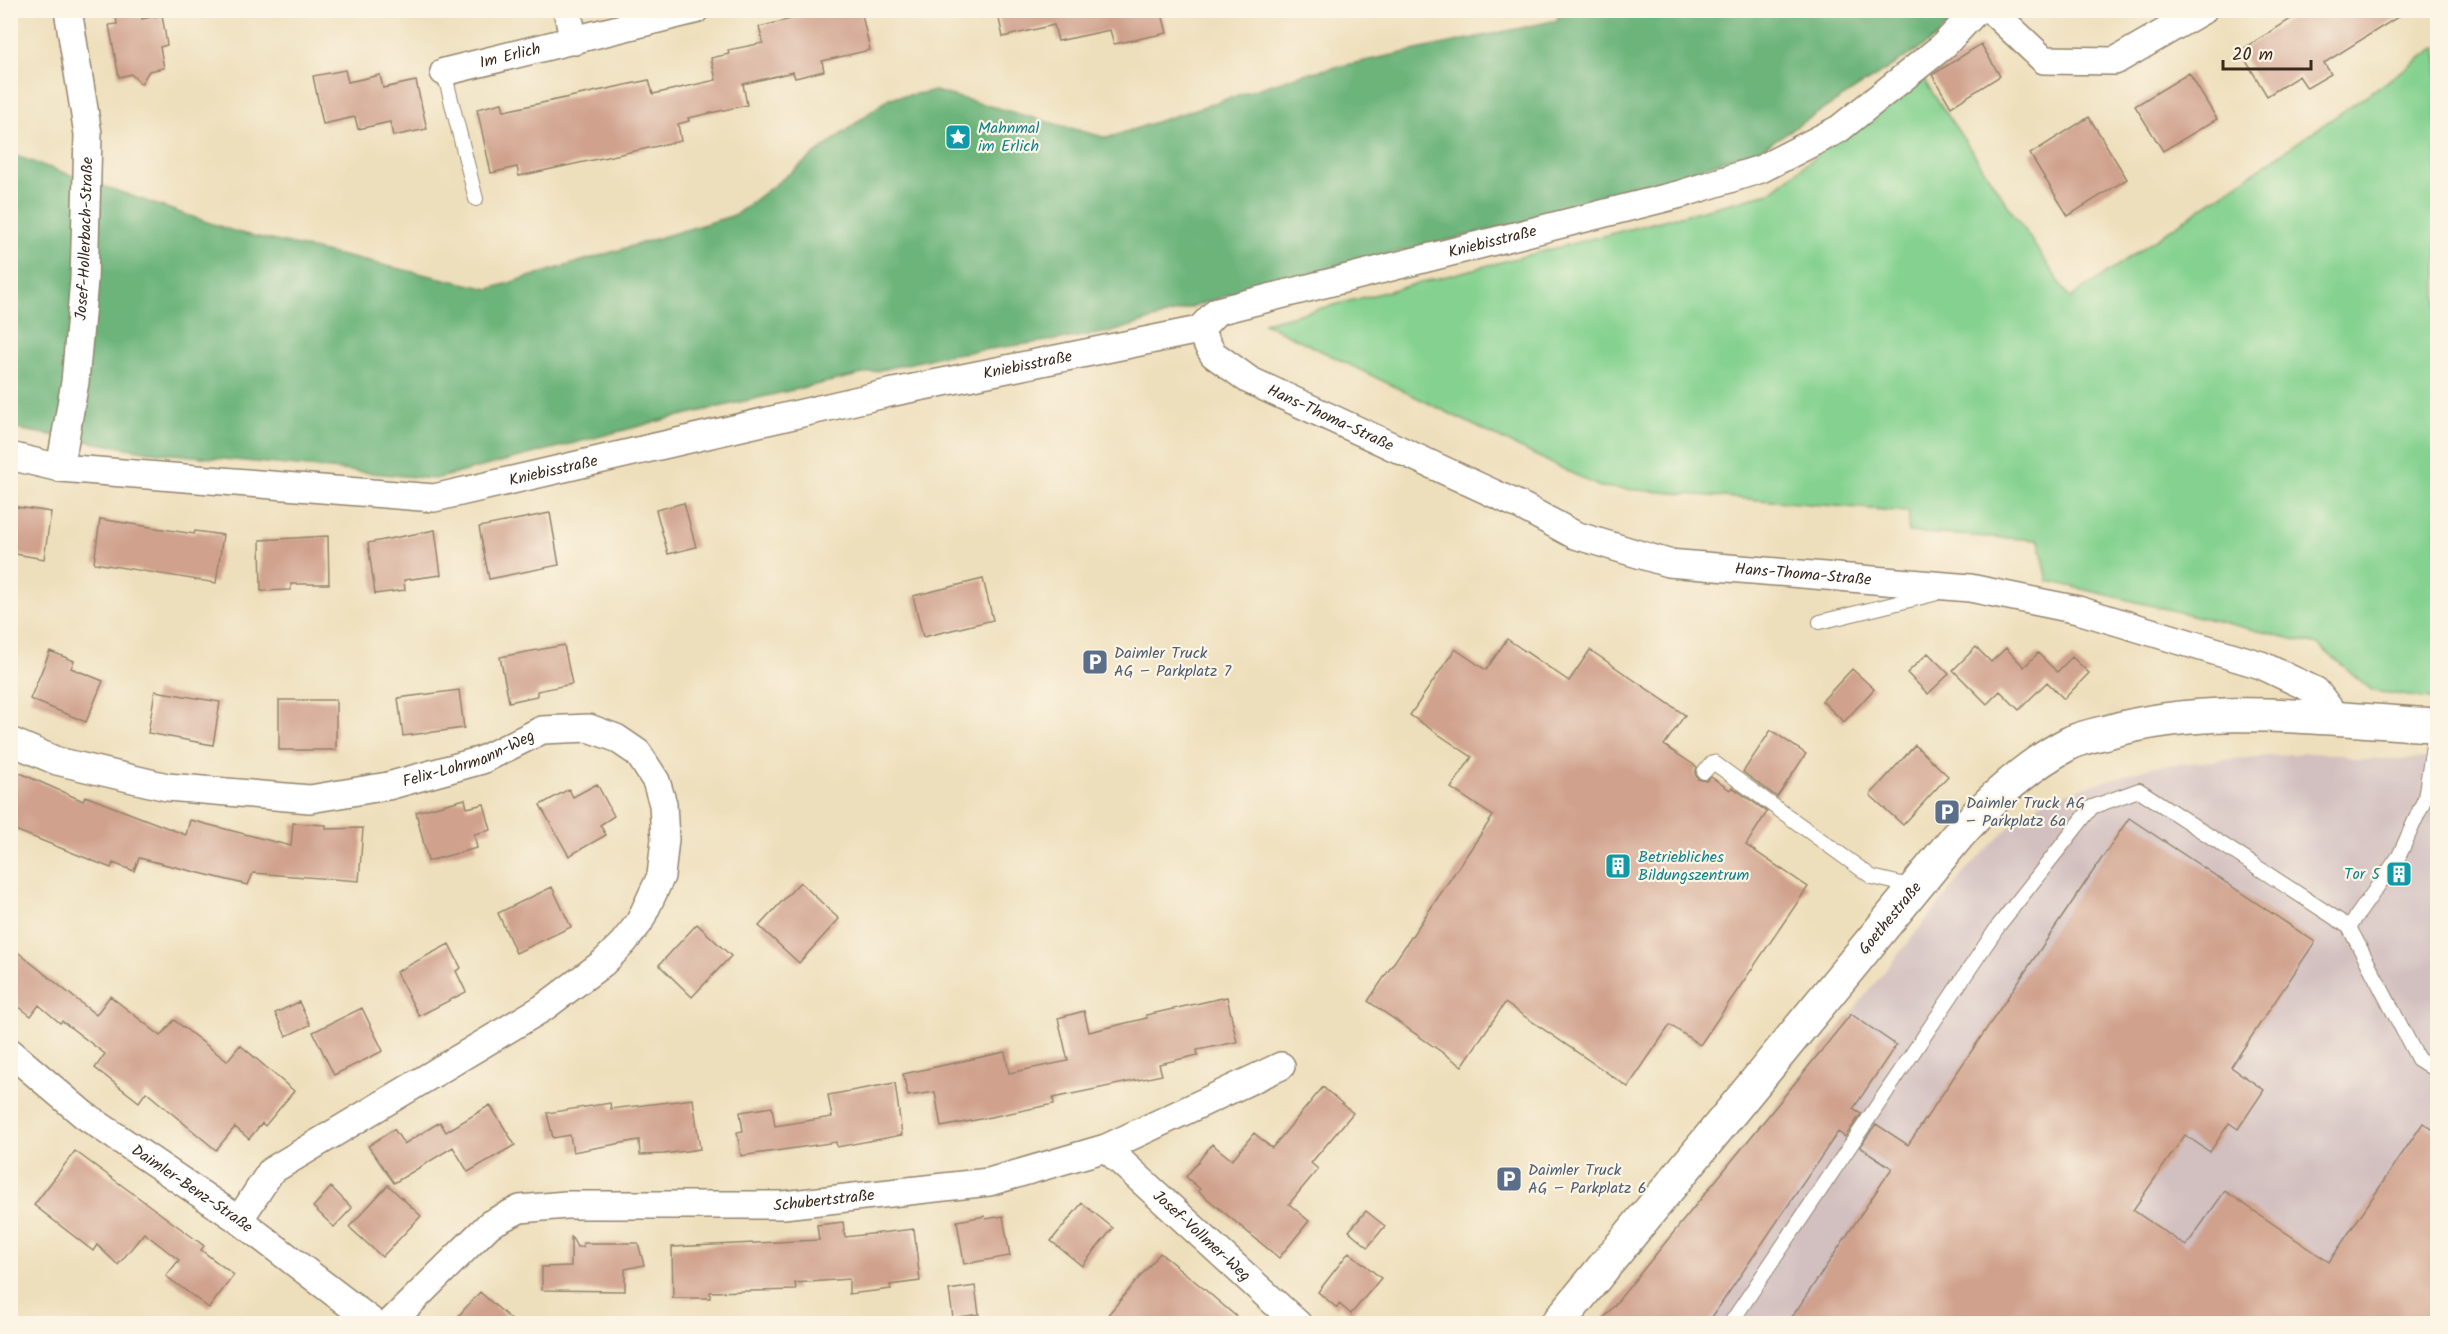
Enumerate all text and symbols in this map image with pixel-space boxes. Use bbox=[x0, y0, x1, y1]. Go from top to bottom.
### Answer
scale bar bbox=[2223, 33, 2312, 71]
street label: Im Erlich bbox=[477, 36, 543, 75]
text: 20 m bbox=[2232, 41, 2273, 70]
place label: Mahnmal im Erlich bbox=[978, 116, 1039, 159]
place icon: Mahnmal im Erlich bbox=[943, 122, 973, 152]
street label: Josef-Hollerbach-Straße bbox=[68, 157, 100, 321]
street label: Kniebisstraße bbox=[1445, 218, 1539, 265]
street label: Kniebisstraße bbox=[981, 344, 1074, 386]
street label: Hans-Thoma-Straße bbox=[1263, 378, 1398, 458]
street label: Kniebisstraße bbox=[506, 448, 600, 493]
street label: Hans-Thoma-Straße bbox=[1734, 556, 1872, 592]
place label: Daimler Truck AG − Parkplatz 7 bbox=[1114, 641, 1232, 684]
parking icon: Daimler Truck AG − Parkplatz 7 bbox=[1080, 647, 1110, 677]
street label: Felix-Lohrmann-Weg bbox=[400, 723, 539, 794]
place label: Daimler Truck AG − Parkplatz 6a bbox=[1966, 791, 2085, 834]
parking icon: Daimler Truck AG − Parkplatz 6a bbox=[1932, 797, 1962, 827]
place label: Betriebliches Bildungszentrum bbox=[1638, 845, 1749, 888]
building icon: Betriebliches Bildungszentrum bbox=[1603, 851, 1633, 881]
building icon: Tor 5 bbox=[2384, 859, 2414, 889]
place label: Tor 5 bbox=[2344, 862, 2381, 887]
street label: Goethestraße bbox=[1852, 876, 1928, 960]
street label: Daimler-Benz-Straße bbox=[126, 1138, 258, 1239]
place label: Daimler Truck AG − Parkplatz 6 bbox=[1528, 1158, 1647, 1201]
parking icon: Daimler Truck AG − Parkplatz 6 bbox=[1494, 1164, 1524, 1194]
street label: Schubertstraße bbox=[773, 1182, 876, 1218]
street label: Josef-Vollmer-Weg bbox=[1147, 1184, 1257, 1288]

